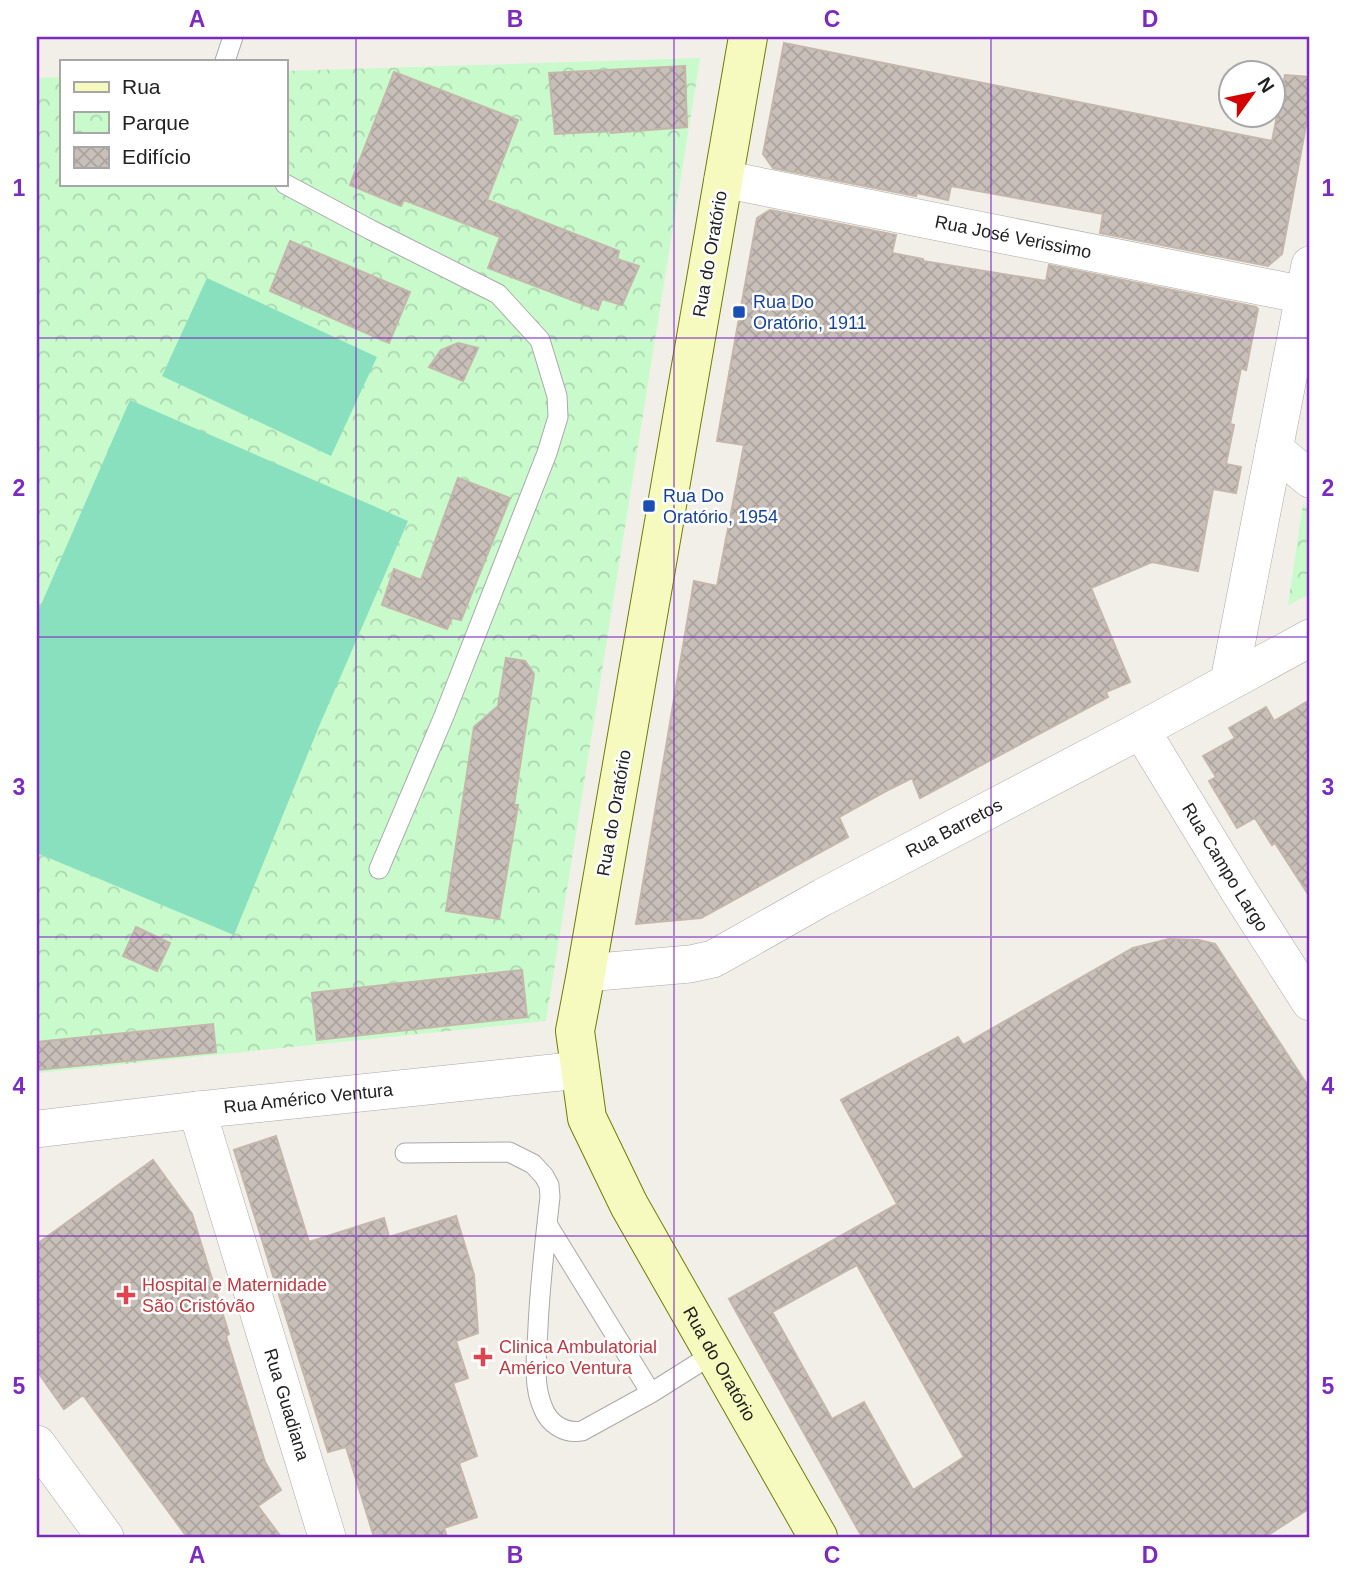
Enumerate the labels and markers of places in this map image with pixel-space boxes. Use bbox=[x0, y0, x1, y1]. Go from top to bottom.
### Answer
place label: Rua Do Oratório, 1911 bbox=[753, 292, 867, 333]
marker: Rua Do Oratório, 1911 bbox=[731, 304, 747, 320]
place label: Rua Do Oratório, 1954 bbox=[663, 486, 778, 527]
marker: Rua Do Oratório, 1954 bbox=[641, 498, 657, 514]
place label: Hospital e Maternidade São Cristóvão bbox=[142, 1275, 327, 1316]
marker: Hospital e Maternidade São Cristóvão bbox=[116, 1285, 136, 1305]
place label: Clinica Ambulatorial Américo Ventura bbox=[499, 1337, 657, 1378]
marker: Clinica Ambulatorial Américo Ventura bbox=[473, 1347, 493, 1367]

